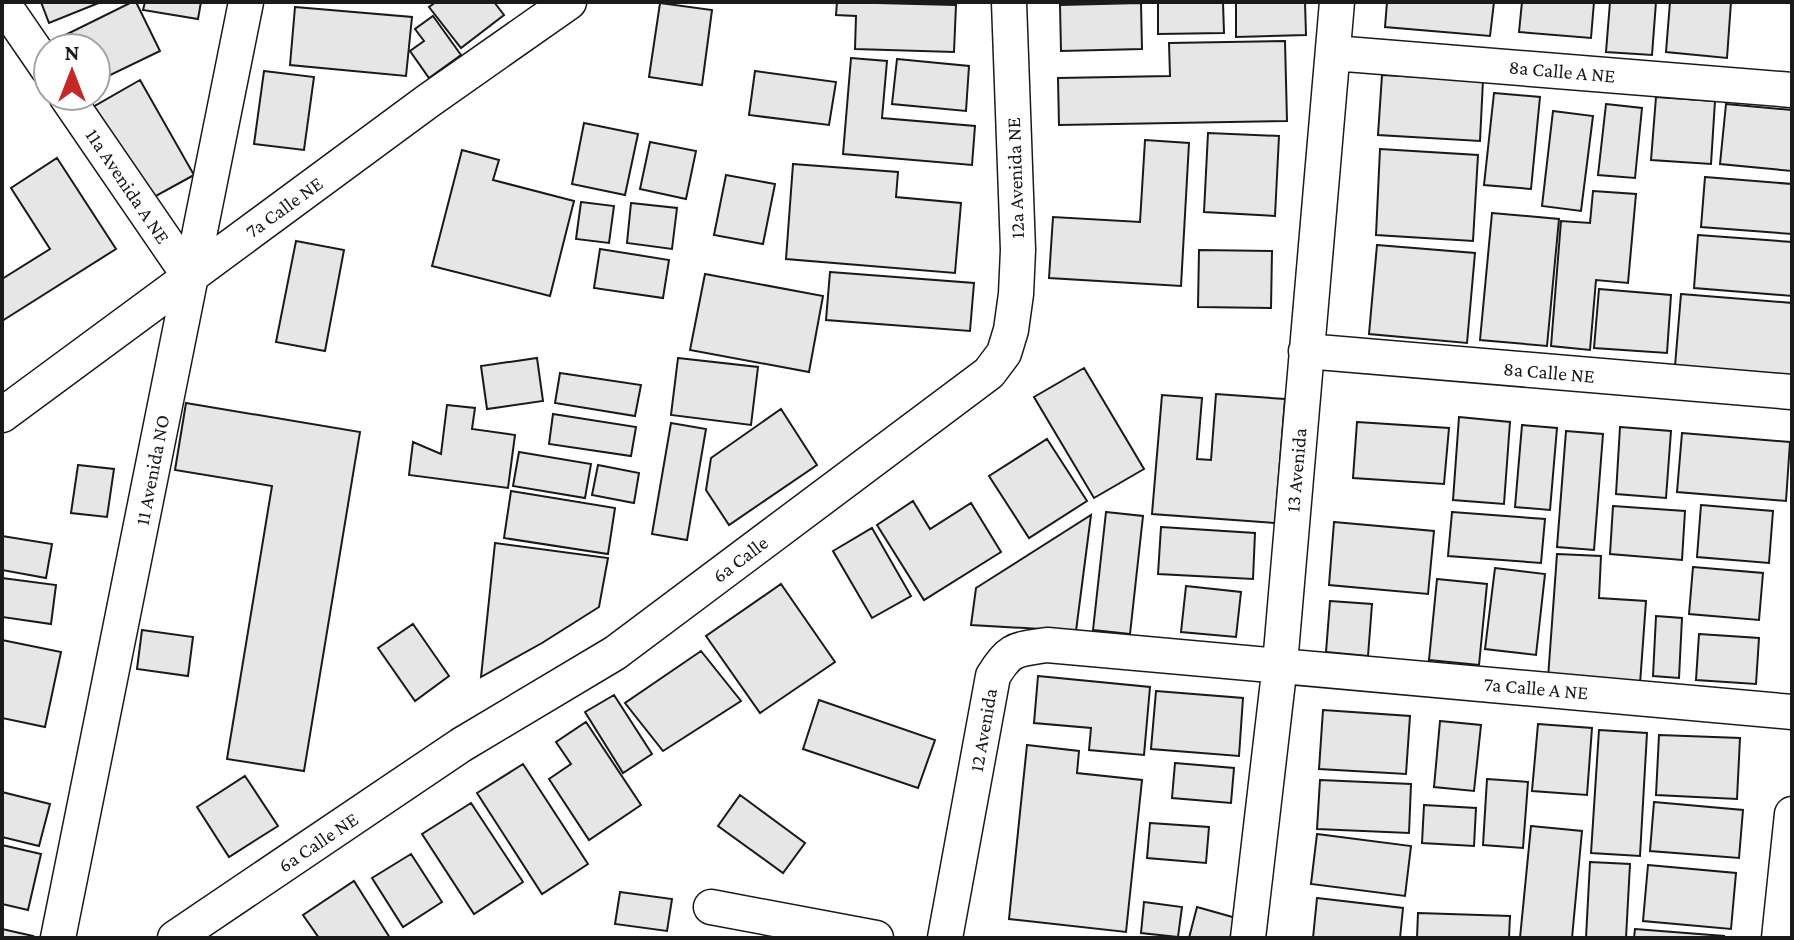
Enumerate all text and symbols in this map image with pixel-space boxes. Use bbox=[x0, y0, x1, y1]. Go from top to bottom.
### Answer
north arrow bbox=[32, 32, 112, 112]
text: N bbox=[65, 40, 80, 65]
street label: 8a Calle A NE bbox=[1508, 55, 1616, 87]
street label: 12a Avenida NE bbox=[1002, 117, 1028, 239]
street label: 11a Avenida A NE bbox=[81, 124, 175, 248]
street label: 7a Calle NE bbox=[241, 172, 327, 242]
street label: 8a Calle NE bbox=[1502, 357, 1596, 387]
street label: 11 Avenida NO bbox=[131, 413, 173, 527]
street label: 13 Avenida bbox=[1281, 427, 1311, 513]
street label: 6a Calle bbox=[708, 531, 772, 587]
street label: 7a Calle A NE bbox=[1483, 672, 1589, 704]
street label: 12 Avenida bbox=[965, 687, 1001, 773]
street label: 6a Calle NE bbox=[274, 807, 362, 877]

